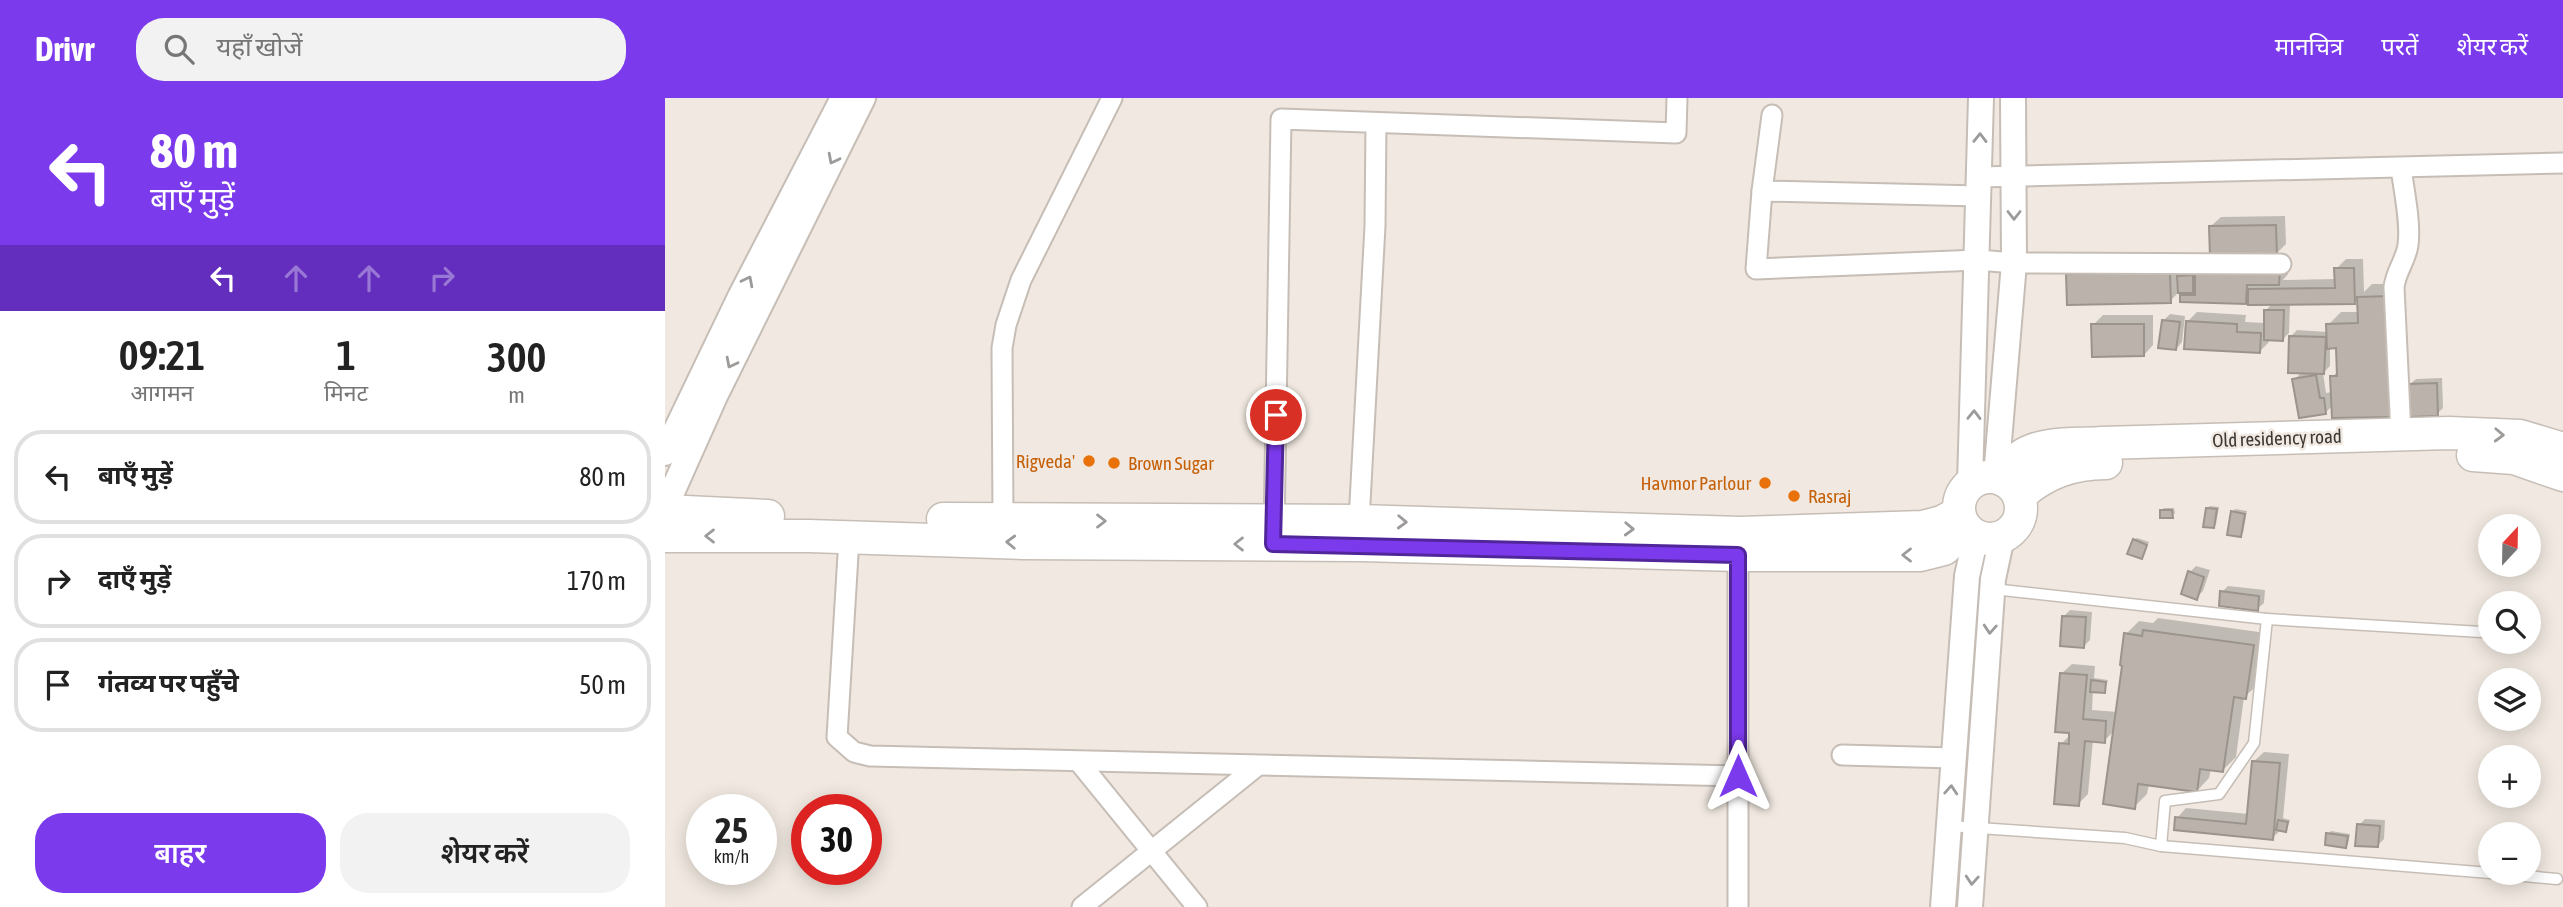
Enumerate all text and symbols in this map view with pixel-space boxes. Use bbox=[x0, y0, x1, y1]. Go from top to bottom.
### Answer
search box bbox=[136, 18, 626, 81]
text: Drivr bbox=[35, 30, 94, 68]
icon: search bbox=[160, 30, 198, 68]
text: यहाँ खोजें bbox=[216, 32, 303, 62]
text: मानचित्र bbox=[2275, 33, 2343, 60]
text: परतें bbox=[2381, 33, 2418, 60]
text: शेयर करें bbox=[2456, 33, 2528, 60]
text: 80 m bbox=[150, 122, 238, 178]
icon: left bbox=[35, 126, 126, 217]
one-way arrow bbox=[1972, 133, 1988, 143]
one-way arrow bbox=[827, 152, 841, 164]
text: बाएँ मुड़ें bbox=[150, 180, 235, 217]
one-way arrow bbox=[2006, 210, 2022, 221]
icon: left bbox=[204, 259, 242, 297]
icon: ahead bbox=[277, 259, 315, 297]
icon: ahead bbox=[350, 259, 388, 297]
icon: right bbox=[423, 259, 461, 297]
one-way arrow bbox=[740, 276, 754, 288]
text: 09:21 bbox=[119, 331, 205, 379]
text: 1 bbox=[336, 331, 356, 379]
text: 300 bbox=[487, 333, 546, 381]
one-way arrow bbox=[726, 356, 740, 368]
text: आगमन bbox=[131, 380, 194, 406]
text: मिनट bbox=[324, 380, 368, 406]
text: m bbox=[508, 382, 525, 408]
pin bbox=[1246, 385, 1306, 445]
icon: arrive bbox=[1257, 396, 1295, 434]
one-way arrow bbox=[1966, 409, 1981, 420]
street label: Old residency road bbox=[2212, 425, 2342, 451]
one-way arrow bbox=[2494, 428, 2505, 443]
place label: Rigveda' bbox=[1016, 450, 1075, 472]
place label: Brown Sugar bbox=[1128, 452, 1214, 474]
marker: Rigveda' bbox=[1081, 453, 1097, 469]
marker: Brown Sugar bbox=[1106, 455, 1122, 471]
icon: left bbox=[39, 458, 77, 496]
text: बाएँ मुड़ें bbox=[98, 460, 173, 490]
text: 80 m bbox=[579, 462, 626, 492]
place label: Havmor Parlour bbox=[1641, 472, 1751, 494]
marker: Havmor Parlour bbox=[1757, 475, 1773, 491]
place label: Rasraj bbox=[1808, 485, 1851, 507]
marker: Rasraj bbox=[1786, 488, 1802, 504]
one-way arrow bbox=[1096, 513, 1106, 529]
one-way arrow bbox=[1397, 514, 1407, 530]
north arrow bbox=[2478, 514, 2541, 578]
map controls bbox=[2478, 514, 2541, 885]
one-way arrow bbox=[1624, 521, 1635, 537]
one-way arrow bbox=[705, 528, 715, 544]
one-way arrow bbox=[1005, 535, 1016, 550]
one-way arrow bbox=[1233, 536, 1243, 552]
one-way arrow bbox=[1901, 547, 1912, 563]
icon: right bbox=[39, 562, 77, 600]
text: दाएँ मुड़ें bbox=[98, 564, 171, 594]
text: 170 m bbox=[567, 566, 626, 596]
button: search bbox=[2478, 591, 2541, 654]
one-way arrow bbox=[1983, 623, 1998, 634]
icon: arrive bbox=[39, 666, 77, 704]
text: गंतव्य पर पहुँचे bbox=[98, 668, 239, 698]
button: layers bbox=[2478, 668, 2541, 731]
text: 50 m bbox=[579, 670, 626, 700]
position arrow bbox=[1701, 739, 1775, 813]
button: + bbox=[2478, 745, 2541, 808]
one-way arrow bbox=[1943, 784, 1958, 795]
speed limit sign: 30 bbox=[791, 794, 882, 885]
text: 25 bbox=[715, 810, 748, 850]
button: बाहर bbox=[35, 813, 326, 893]
button: शेयर करें bbox=[340, 813, 630, 893]
button: − bbox=[2478, 822, 2541, 885]
text: km/h bbox=[714, 846, 749, 867]
one-way arrow bbox=[1964, 875, 1979, 886]

